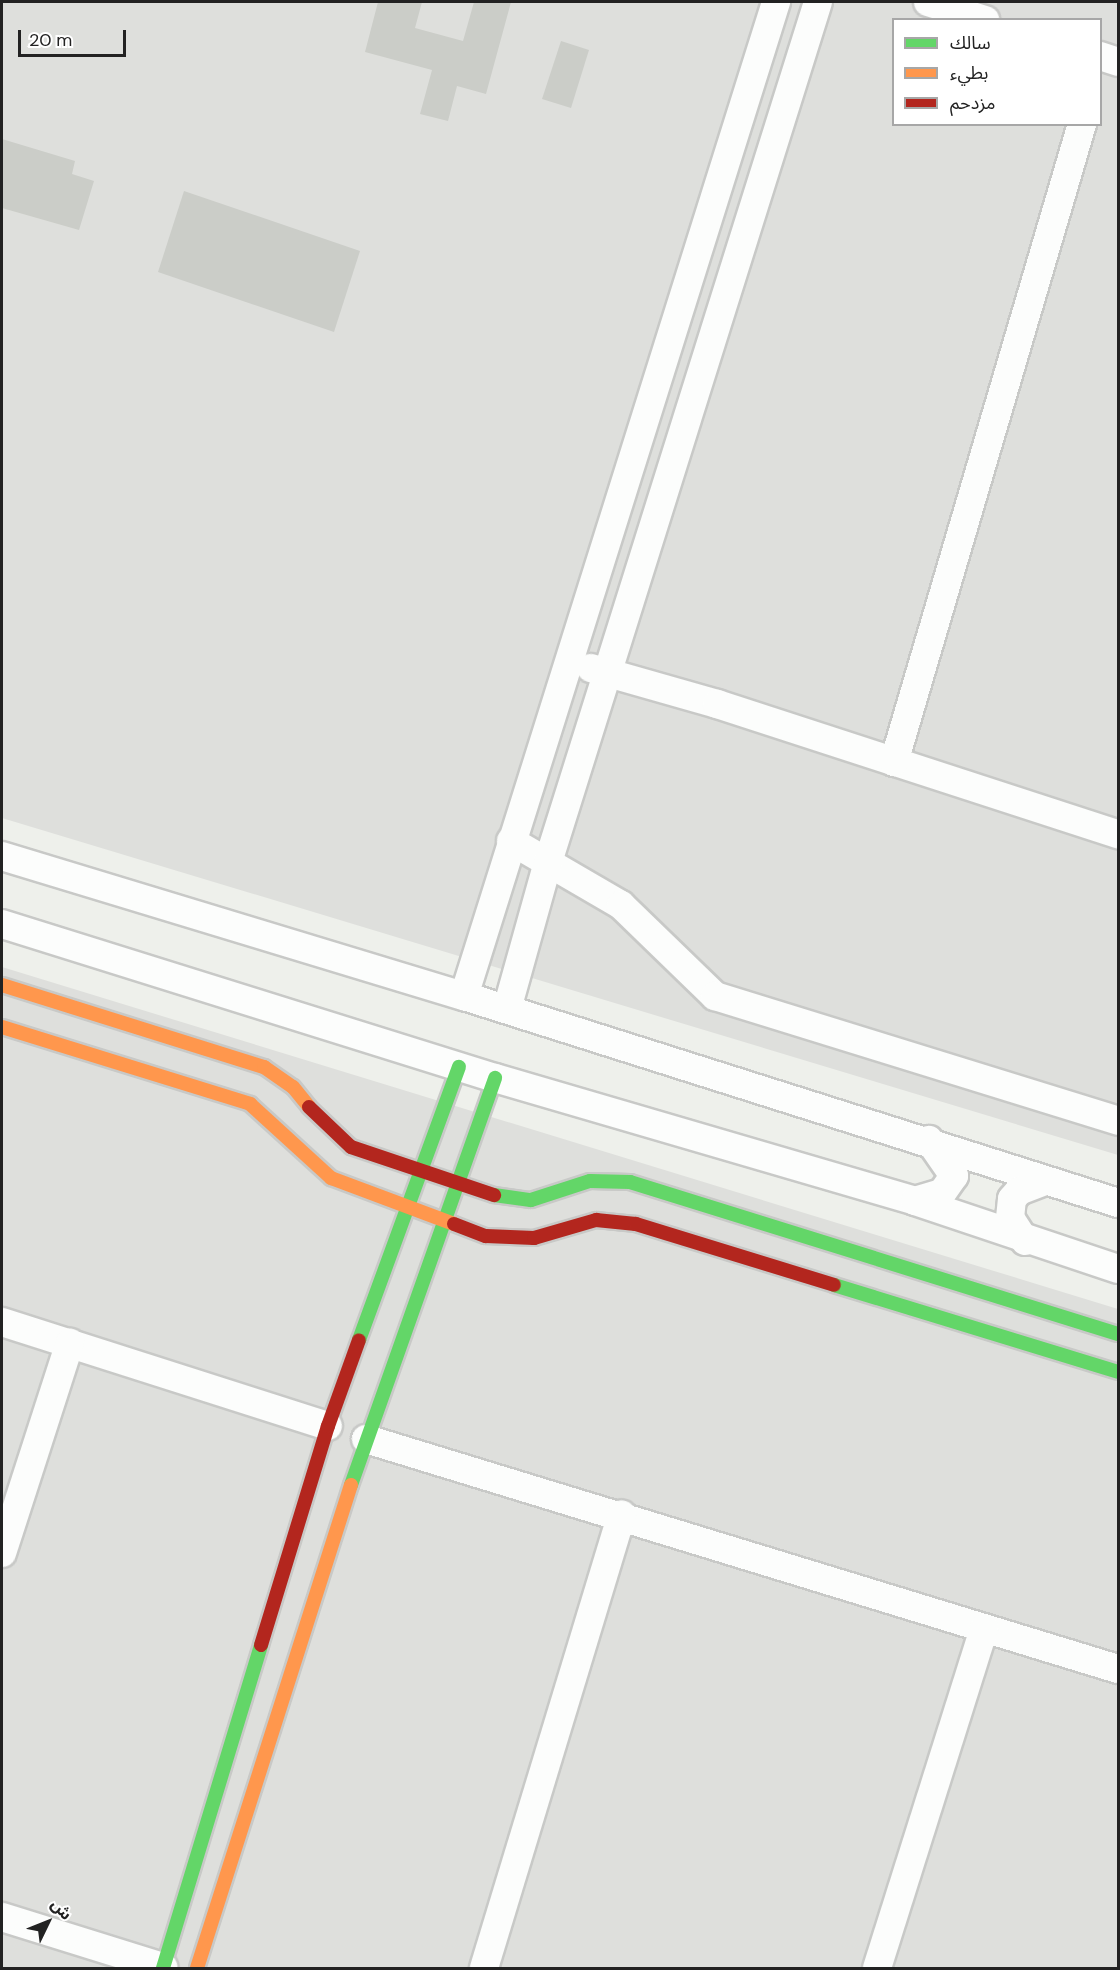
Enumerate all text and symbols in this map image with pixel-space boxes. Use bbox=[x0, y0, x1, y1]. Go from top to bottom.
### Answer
scale bar bbox=[21, 18, 129, 56]
legend bbox=[892, 18, 1102, 126]
text: 20 m bbox=[29, 28, 72, 52]
text: سالك bbox=[950, 31, 991, 55]
text: بطيء bbox=[950, 61, 988, 85]
text: مزدحم bbox=[950, 91, 995, 115]
north arrow bbox=[18, 1892, 78, 1952]
text: ش bbox=[46, 1894, 77, 1925]

